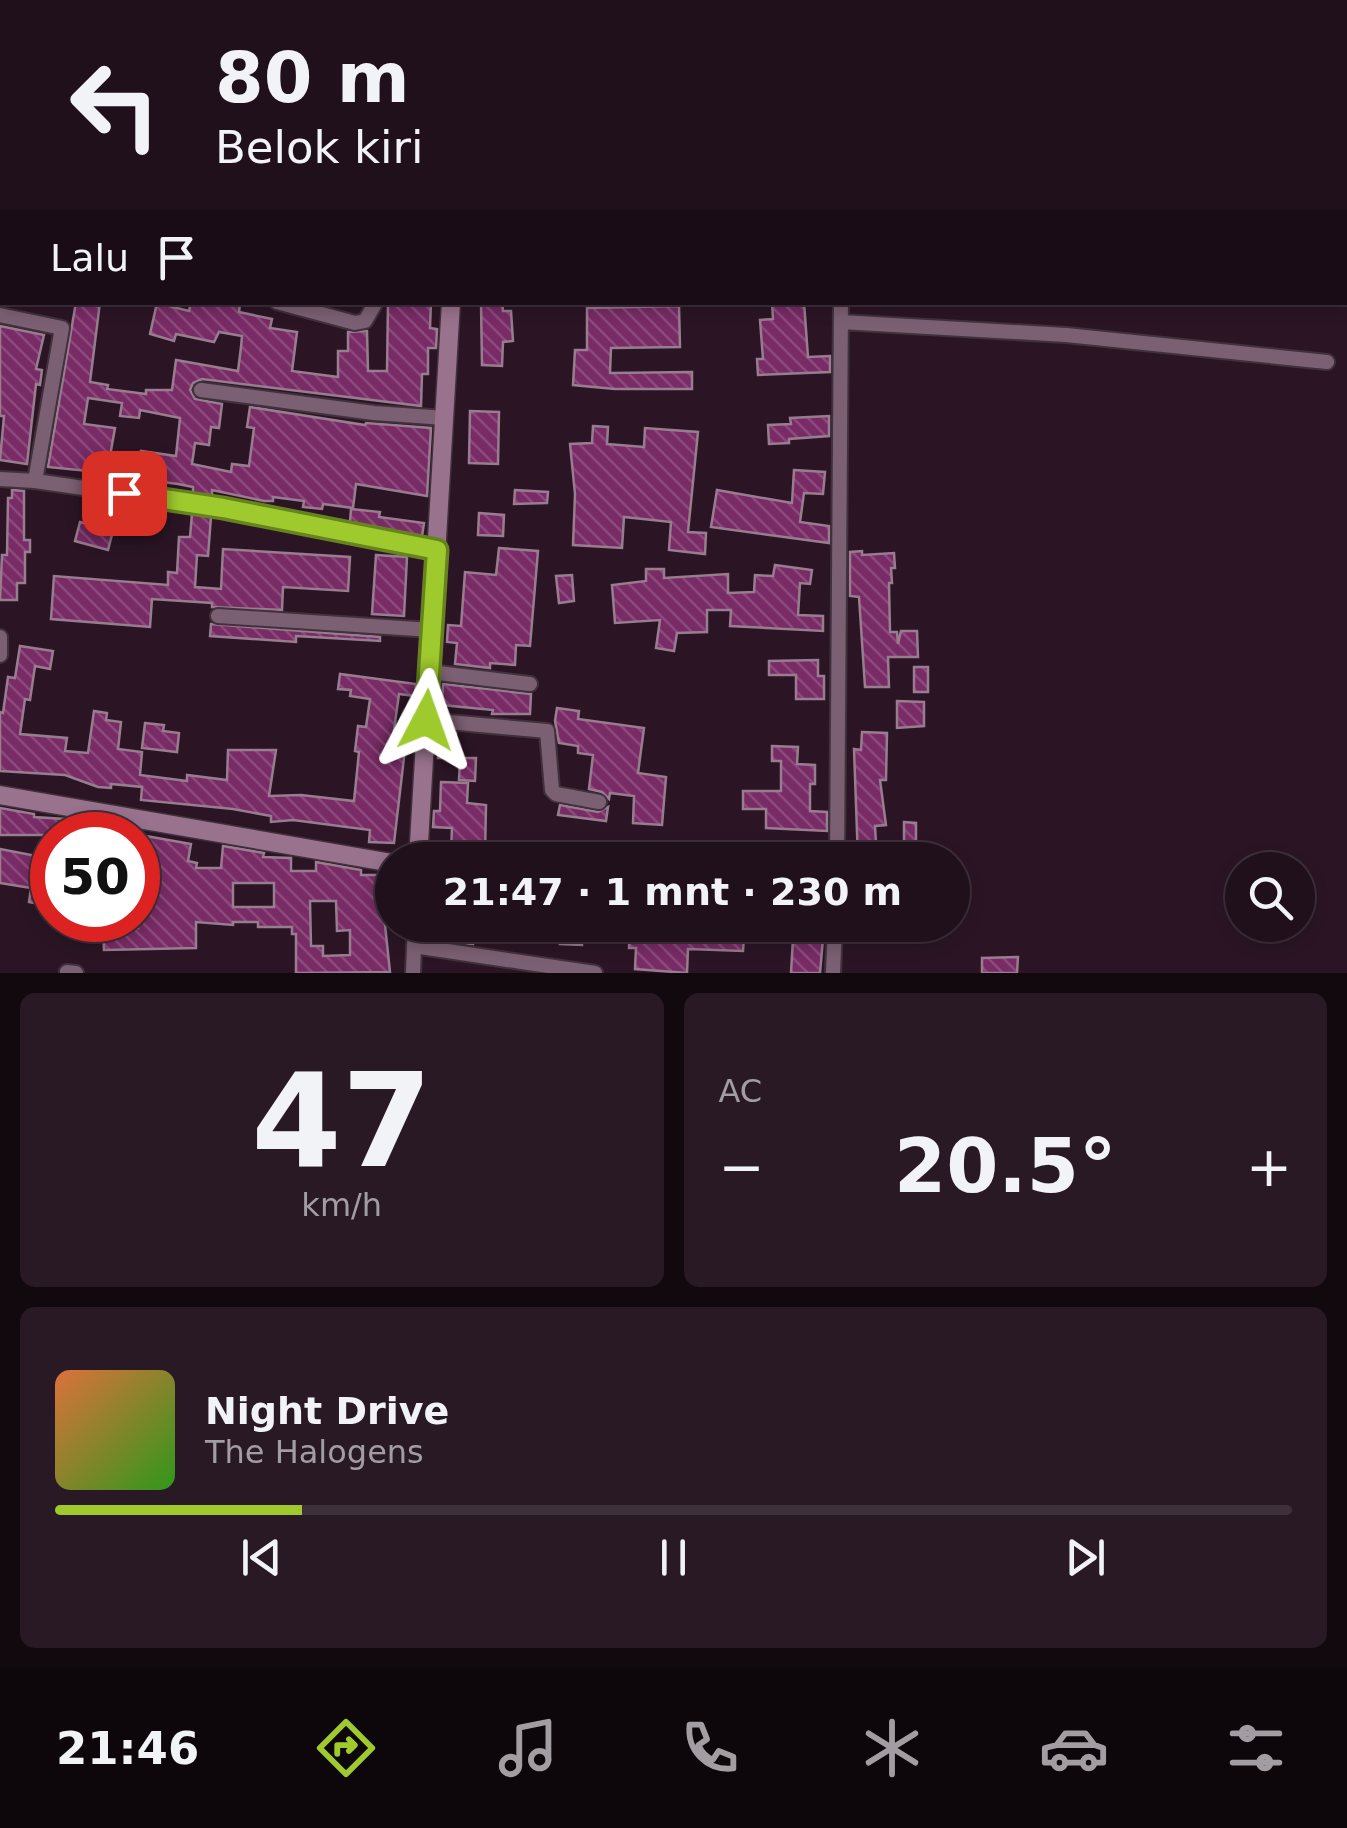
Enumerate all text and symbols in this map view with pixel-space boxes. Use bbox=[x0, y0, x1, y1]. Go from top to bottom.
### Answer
text: 80 m bbox=[215, 37, 410, 119]
icon: left bbox=[50, 40, 180, 170]
text: Belok kiri bbox=[215, 121, 424, 174]
icon: arrive bbox=[149, 230, 204, 285]
text: Lalu bbox=[50, 236, 129, 280]
pin bbox=[82, 451, 167, 536]
icon: arrive bbox=[97, 466, 152, 521]
position arrow bbox=[374, 668, 478, 772]
speed limit sign: 50 bbox=[30, 812, 160, 942]
map controls bbox=[1225, 852, 1315, 942]
button: search bbox=[1225, 852, 1315, 942]
text: 21:47 · 1 mnt · 230 m bbox=[443, 870, 902, 914]
text: 47 bbox=[251, 1045, 432, 1197]
text: AC bbox=[719, 1072, 762, 1110]
text: 20.5° bbox=[894, 1122, 1117, 1210]
text: − bbox=[719, 1135, 765, 1199]
text: + bbox=[1246, 1135, 1292, 1199]
text: km/h bbox=[301, 1186, 382, 1224]
text: Night Drive bbox=[205, 1389, 449, 1433]
text: The Halogens bbox=[205, 1433, 424, 1471]
icon: previous bbox=[234, 1530, 289, 1585]
icon: pause bbox=[646, 1530, 701, 1585]
icon: next bbox=[1058, 1530, 1113, 1585]
icon: directions bbox=[311, 1713, 381, 1783]
icon: music bbox=[493, 1713, 563, 1783]
icon: phone bbox=[675, 1713, 745, 1783]
icon: climate bbox=[857, 1713, 927, 1783]
icon: car bbox=[1039, 1713, 1109, 1783]
icon: filters bbox=[1221, 1713, 1291, 1783]
text: 21:46 bbox=[56, 1722, 199, 1775]

